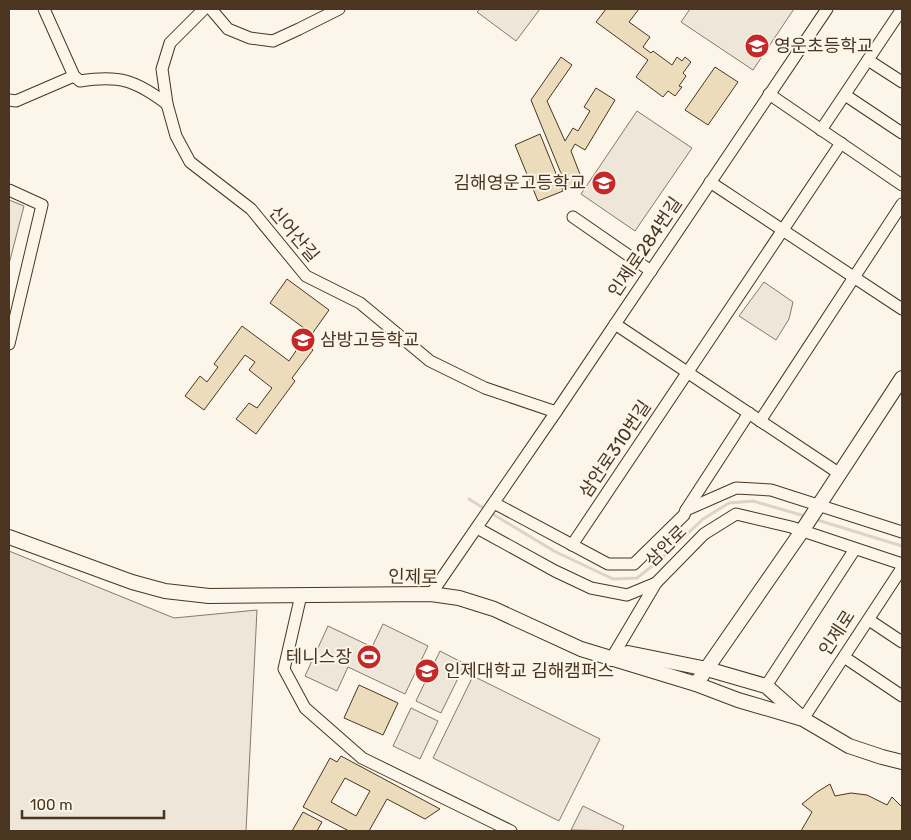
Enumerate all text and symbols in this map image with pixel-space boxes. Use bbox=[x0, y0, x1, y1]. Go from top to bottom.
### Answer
school or university icon: 영운초등학교 bbox=[744, 33, 770, 59]
place label: 영운초등학교 bbox=[774, 35, 873, 57]
school or university icon: 김해영운고등학교 bbox=[591, 170, 617, 196]
place label: 김해영운고등학교 bbox=[454, 172, 586, 194]
street label: 인제로284번길 bbox=[603, 193, 687, 301]
street label: 신어산길 bbox=[264, 202, 324, 266]
school or university icon: 삼방고등학교 bbox=[290, 327, 316, 353]
place label: 삼방고등학교 bbox=[320, 329, 419, 351]
street label: 삼안로310번길 bbox=[574, 396, 656, 502]
street label: 삼안로 bbox=[641, 521, 691, 571]
street label: 인제로 bbox=[388, 566, 438, 588]
street label: 인제로 bbox=[814, 606, 860, 660]
sports icon: 테니스장 bbox=[356, 644, 382, 670]
place label: 테니스장 bbox=[286, 646, 352, 668]
school or university icon: 인제대학교 김해캠퍼스 bbox=[414, 658, 440, 684]
place label: 인제대학교 김해캠퍼스 bbox=[444, 660, 614, 682]
scale bar bbox=[22, 788, 165, 820]
text: 100 m bbox=[30, 796, 72, 814]

